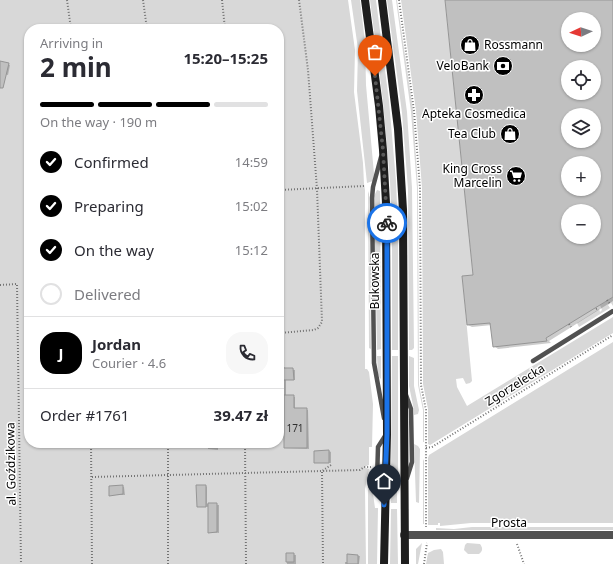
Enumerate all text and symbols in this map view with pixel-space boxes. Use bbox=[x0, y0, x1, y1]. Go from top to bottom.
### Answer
north arrow bbox=[561, 12, 601, 52]
map controls bbox=[561, 12, 601, 244]
text: Arriving in bbox=[40, 34, 103, 52]
shop icon: Rossmann bbox=[459, 34, 481, 56]
pin bbox=[358, 35, 392, 76]
place label: Rossmann bbox=[484, 36, 543, 53]
icon: bag bbox=[364, 41, 386, 63]
text: 15:20–15:25 bbox=[183, 48, 268, 68]
text: 2 min bbox=[40, 49, 112, 85]
bank icon: VeloBank bbox=[492, 55, 514, 77]
place label: VeloBank bbox=[437, 57, 490, 74]
button: locate bbox=[561, 60, 601, 100]
pharmacy icon: Apteka Cosmedica bbox=[463, 84, 485, 106]
place label: Apteka Cosmedica bbox=[422, 105, 526, 122]
button: layers bbox=[561, 108, 601, 148]
text: On the way · 190 m bbox=[40, 113, 157, 131]
shop icon: Tea Club bbox=[499, 123, 521, 145]
place label: Tea Club bbox=[448, 125, 496, 142]
icon: check bbox=[40, 151, 62, 173]
text: Confirmed bbox=[74, 152, 149, 172]
text: 14:59 bbox=[235, 153, 268, 171]
button: + bbox=[561, 156, 601, 196]
place label: King Cross Marcelin bbox=[443, 160, 502, 191]
supermarket icon: King Cross Marcelin bbox=[505, 165, 527, 187]
icon: check bbox=[40, 195, 62, 217]
text: Preparing bbox=[74, 196, 144, 216]
text: 15:02 bbox=[235, 197, 268, 215]
courier bbox=[367, 203, 407, 243]
button: − bbox=[561, 204, 601, 244]
icon: bike bbox=[376, 212, 398, 234]
icon: check bbox=[40, 239, 62, 261]
text: On the way bbox=[74, 240, 154, 260]
text: 15:12 bbox=[235, 241, 268, 259]
street label: Bukowska bbox=[366, 253, 383, 309]
text: Delivered bbox=[74, 284, 141, 304]
button: phone bbox=[226, 332, 268, 374]
text: Jordan bbox=[92, 334, 141, 354]
text: J bbox=[59, 343, 63, 363]
text: Courier · 4.6 bbox=[92, 354, 166, 372]
street label: Zgorzelecka bbox=[482, 359, 548, 410]
text: Order #1761 bbox=[40, 405, 129, 425]
text: 39.47 zł bbox=[214, 405, 268, 425]
house number: 171 bbox=[286, 421, 304, 435]
street label: al. Goździkowa bbox=[1, 422, 20, 506]
pin bbox=[367, 464, 401, 505]
icon: home bbox=[373, 470, 395, 492]
street label: Prosta bbox=[491, 514, 527, 531]

